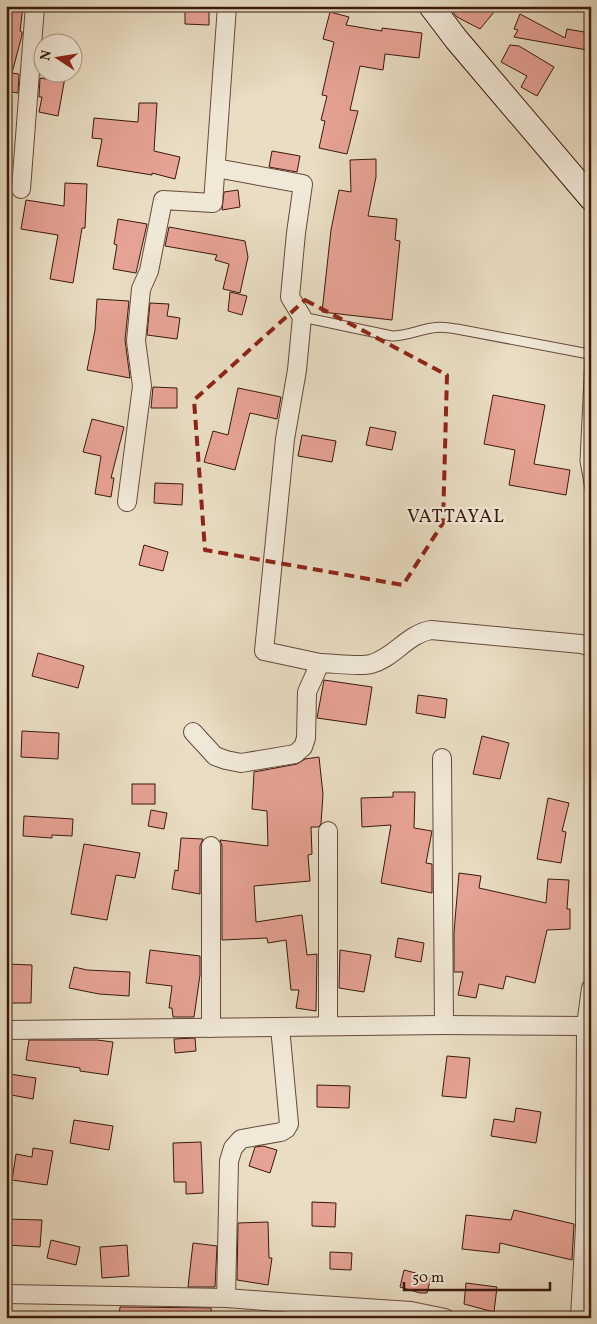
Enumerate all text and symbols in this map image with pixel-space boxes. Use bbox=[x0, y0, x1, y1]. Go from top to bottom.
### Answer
north arrow bbox=[32, 32, 82, 82]
text: N bbox=[36, 49, 57, 63]
district label: VATTAYAL bbox=[407, 504, 505, 530]
scale bar bbox=[404, 1259, 551, 1291]
text: 50 m bbox=[412, 1268, 444, 1289]

